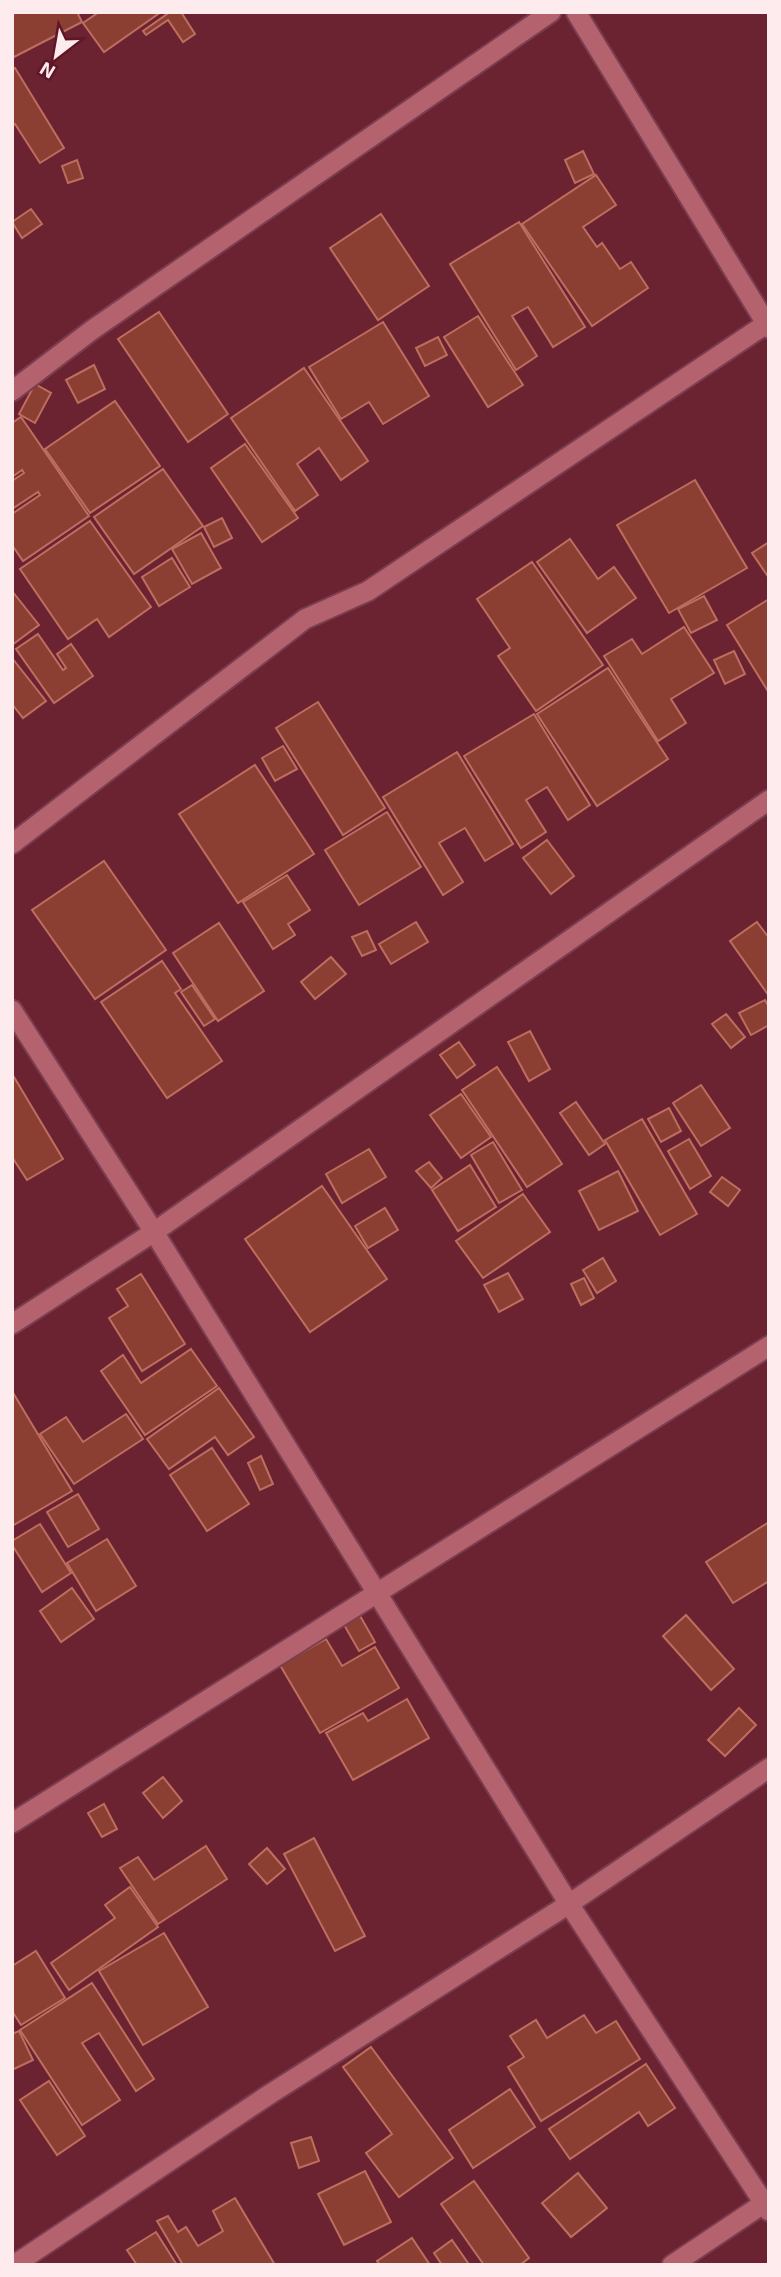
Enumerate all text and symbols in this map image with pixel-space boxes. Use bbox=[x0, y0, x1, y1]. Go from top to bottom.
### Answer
north arrow bbox=[21, 21, 91, 91]
text: N bbox=[35, 58, 59, 84]

